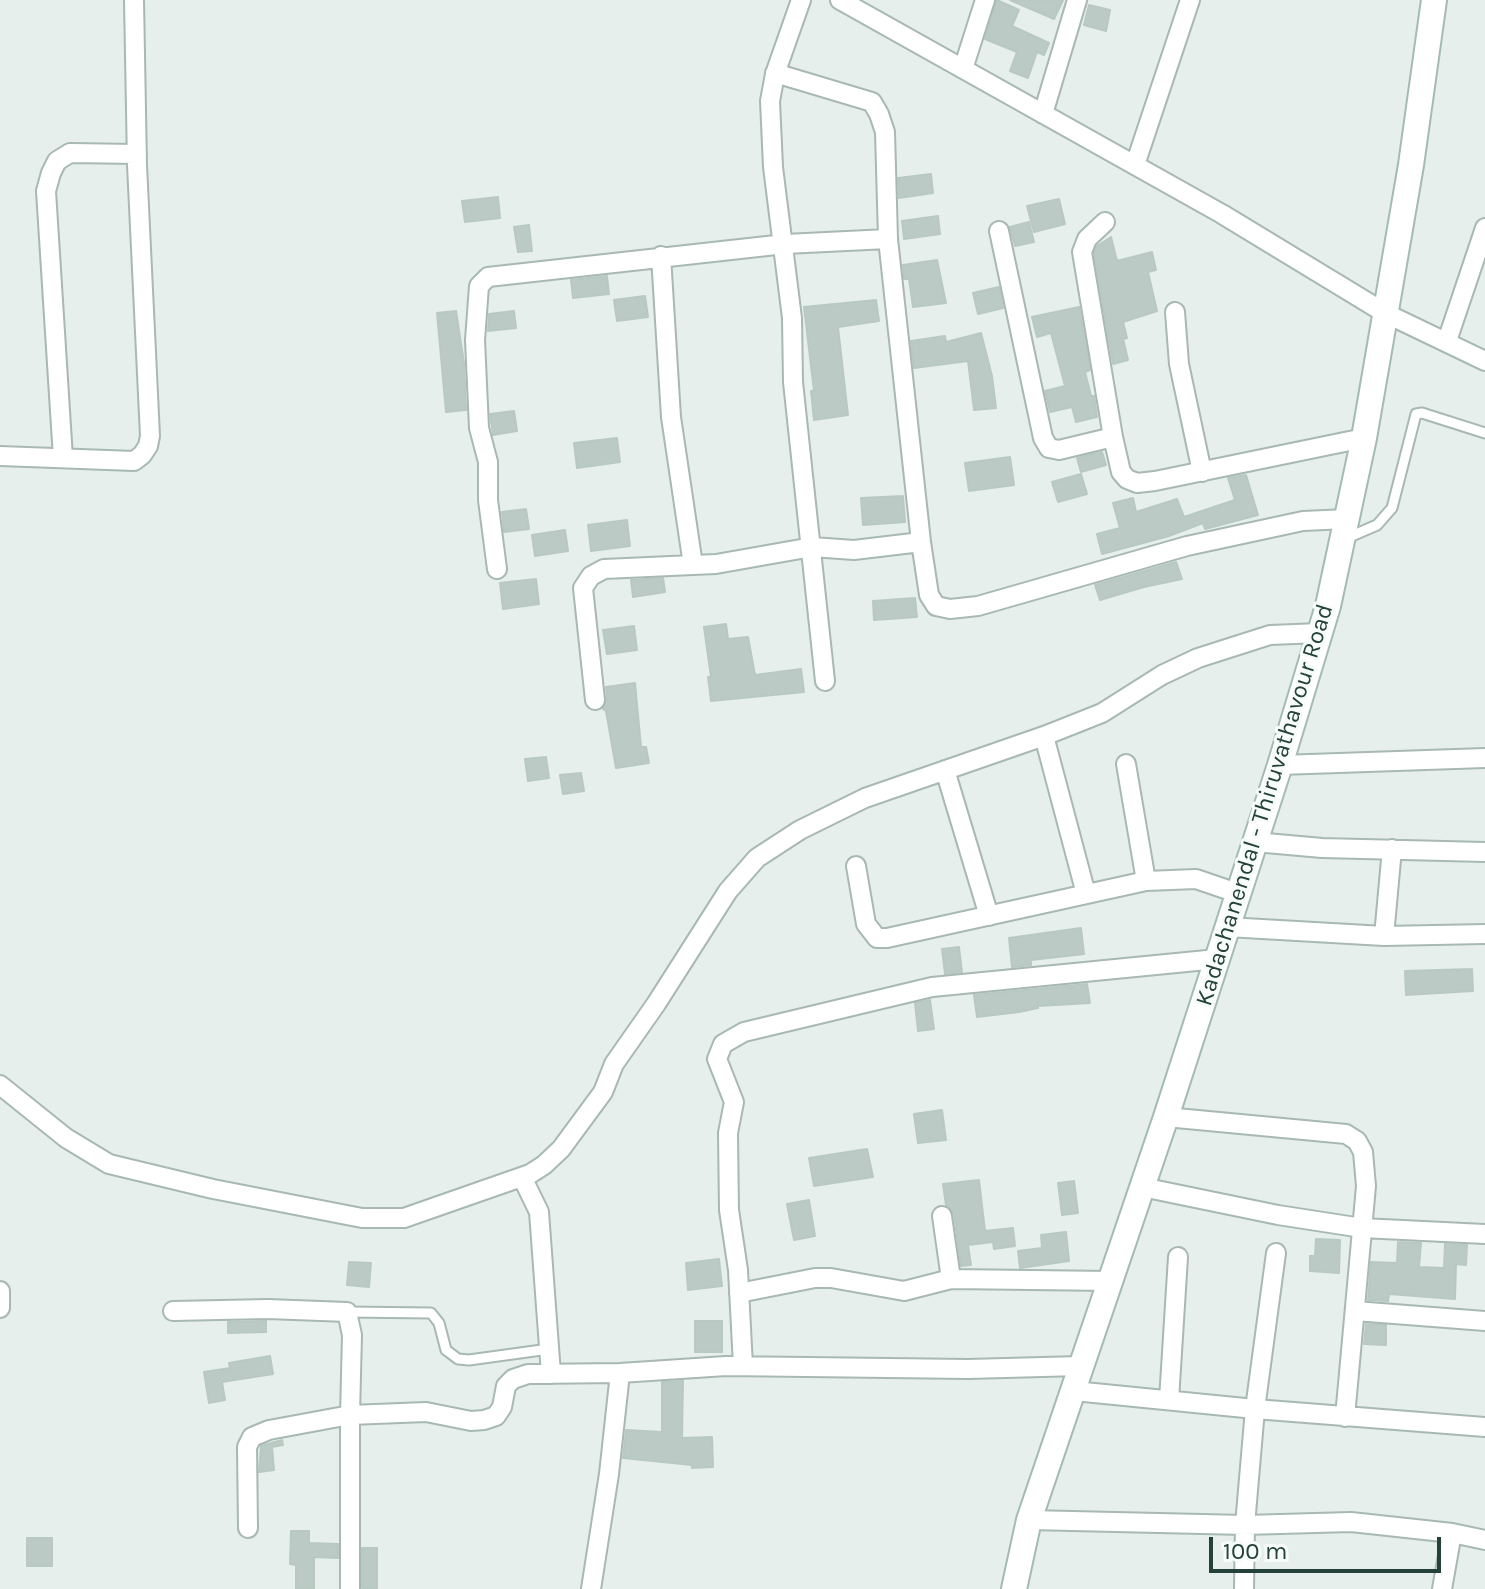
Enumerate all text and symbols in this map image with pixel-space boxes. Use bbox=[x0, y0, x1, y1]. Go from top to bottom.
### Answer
street label: Kadachanendal - Thiruvathavour Road bbox=[1190, 601, 1340, 1009]
scale bar bbox=[1213, 1521, 1445, 1571]
text: 100 m bbox=[1223, 1537, 1288, 1565]

